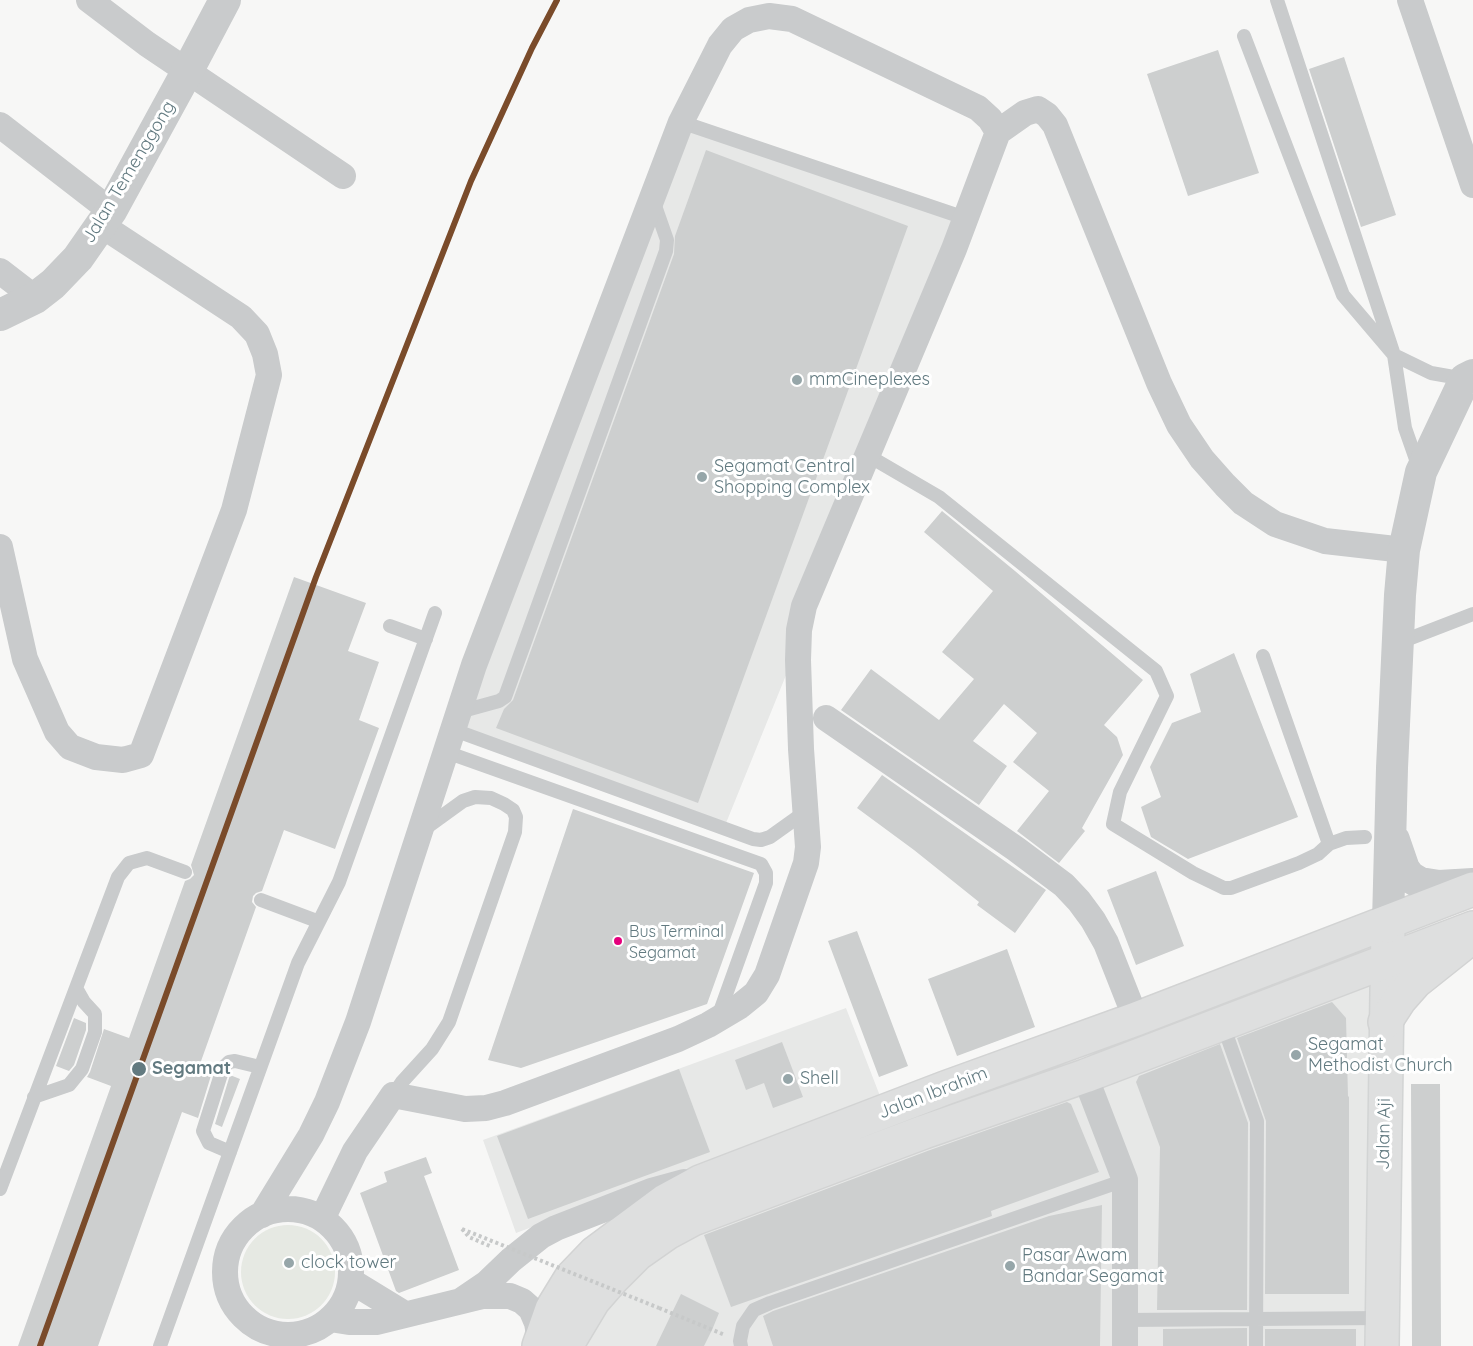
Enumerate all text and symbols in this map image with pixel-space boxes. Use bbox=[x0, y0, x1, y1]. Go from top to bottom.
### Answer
street label: Jalan Temenggong bbox=[78, 97, 180, 247]
place label: mmCineplexes bbox=[809, 369, 930, 391]
marker: mmCineplexes bbox=[790, 373, 804, 387]
place label: Segamat Central Shopping Complex bbox=[714, 456, 870, 498]
marker: Segamat Central Shopping Complex bbox=[695, 470, 709, 484]
place label: Bus Terminal Segamat bbox=[629, 922, 724, 960]
marker: Bus Terminal Segamat bbox=[612, 935, 624, 947]
place label: Segamat Methodist Church bbox=[1308, 1034, 1453, 1076]
marker: Segamat Methodist Church bbox=[1289, 1048, 1303, 1062]
place label: Segamat bbox=[152, 1058, 231, 1080]
marker: Segamat bbox=[130, 1060, 148, 1078]
street label: Jalan Ibrahim bbox=[875, 1062, 991, 1124]
place label: Shell bbox=[800, 1068, 839, 1090]
marker: Shell bbox=[781, 1072, 795, 1086]
street label: Jalan Aji bbox=[1373, 1098, 1395, 1170]
place label: Pasar Awam Bandar Segamat bbox=[1022, 1245, 1164, 1288]
place label: clock tower bbox=[301, 1252, 397, 1274]
marker: clock tower bbox=[282, 1256, 296, 1270]
marker: Pasar Awam Bandar Segamat bbox=[1003, 1259, 1017, 1273]

